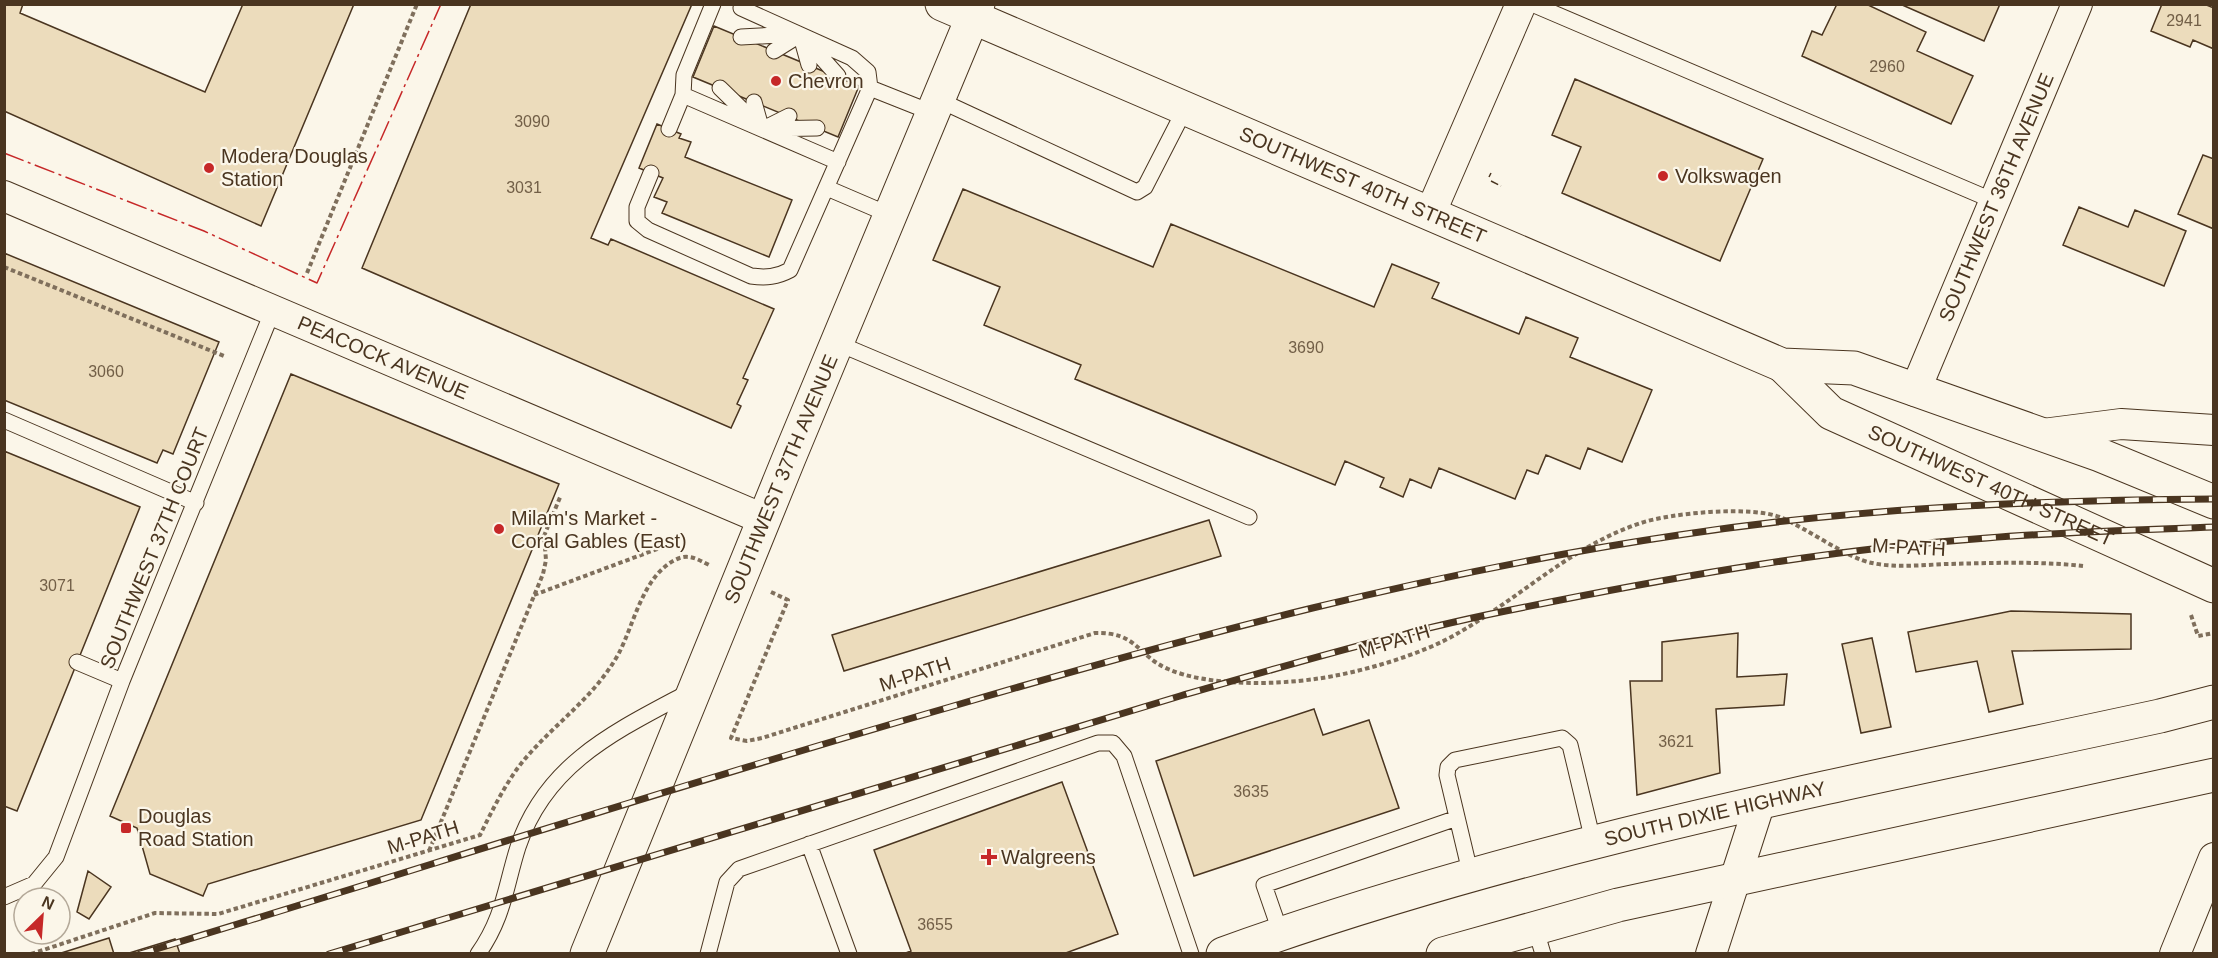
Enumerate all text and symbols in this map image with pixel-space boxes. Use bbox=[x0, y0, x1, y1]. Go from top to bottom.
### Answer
house number: 2941 bbox=[2166, 12, 2202, 29]
house number: 2960 bbox=[1869, 58, 1905, 75]
place label: Chevron bbox=[788, 70, 864, 92]
street label: SOUTHWEST 36TH AVENUE bbox=[1934, 70, 2058, 325]
marker: Chevron bbox=[769, 74, 783, 88]
house number: 3090 bbox=[514, 113, 550, 130]
street label: SOUTHWEST 40TH STREET bbox=[1236, 122, 1490, 248]
place label: Modera Douglas Station bbox=[221, 145, 368, 190]
marker: Modera Douglas Station bbox=[202, 161, 216, 175]
place label: Volkswagen bbox=[1675, 165, 1782, 187]
marker: Volkswagen bbox=[1656, 169, 1670, 183]
house number: 3031 bbox=[506, 179, 542, 196]
street label: PEACOCK AVENUE bbox=[295, 311, 472, 403]
house number: 3690 bbox=[1288, 339, 1324, 356]
street label: SOUTHWEST 37TH AVENUE bbox=[720, 351, 842, 607]
house number: 3060 bbox=[88, 363, 124, 380]
street label: SOUTHWEST 40TH STREET bbox=[1865, 420, 2117, 550]
street label: SOUTHWEST 37TH COURT bbox=[95, 424, 213, 672]
place label: Milam's Market - Coral Gables (East) bbox=[511, 507, 687, 552]
marker: Milam's Market - Coral Gables (East) bbox=[492, 522, 506, 536]
street label: M-PATH bbox=[1872, 534, 1946, 560]
house number: 3071 bbox=[39, 577, 75, 594]
street label: M-PATH bbox=[1356, 620, 1432, 662]
street label: M-PATH bbox=[877, 652, 953, 696]
house number: 3621 bbox=[1658, 733, 1694, 750]
street label: SOUTH DIXIE HIGHWAY bbox=[1602, 777, 1828, 850]
house number: 3635 bbox=[1233, 783, 1269, 800]
place label: Douglas Road Station bbox=[138, 805, 254, 850]
street label: M-PATH bbox=[385, 816, 461, 858]
marker: Douglas Road Station bbox=[119, 821, 133, 835]
place label: Walgreens bbox=[1001, 846, 1096, 868]
marker: Walgreens bbox=[982, 850, 996, 864]
north arrow bbox=[12, 886, 72, 946]
text: N bbox=[39, 893, 57, 913]
house number: 3655 bbox=[917, 916, 953, 933]

